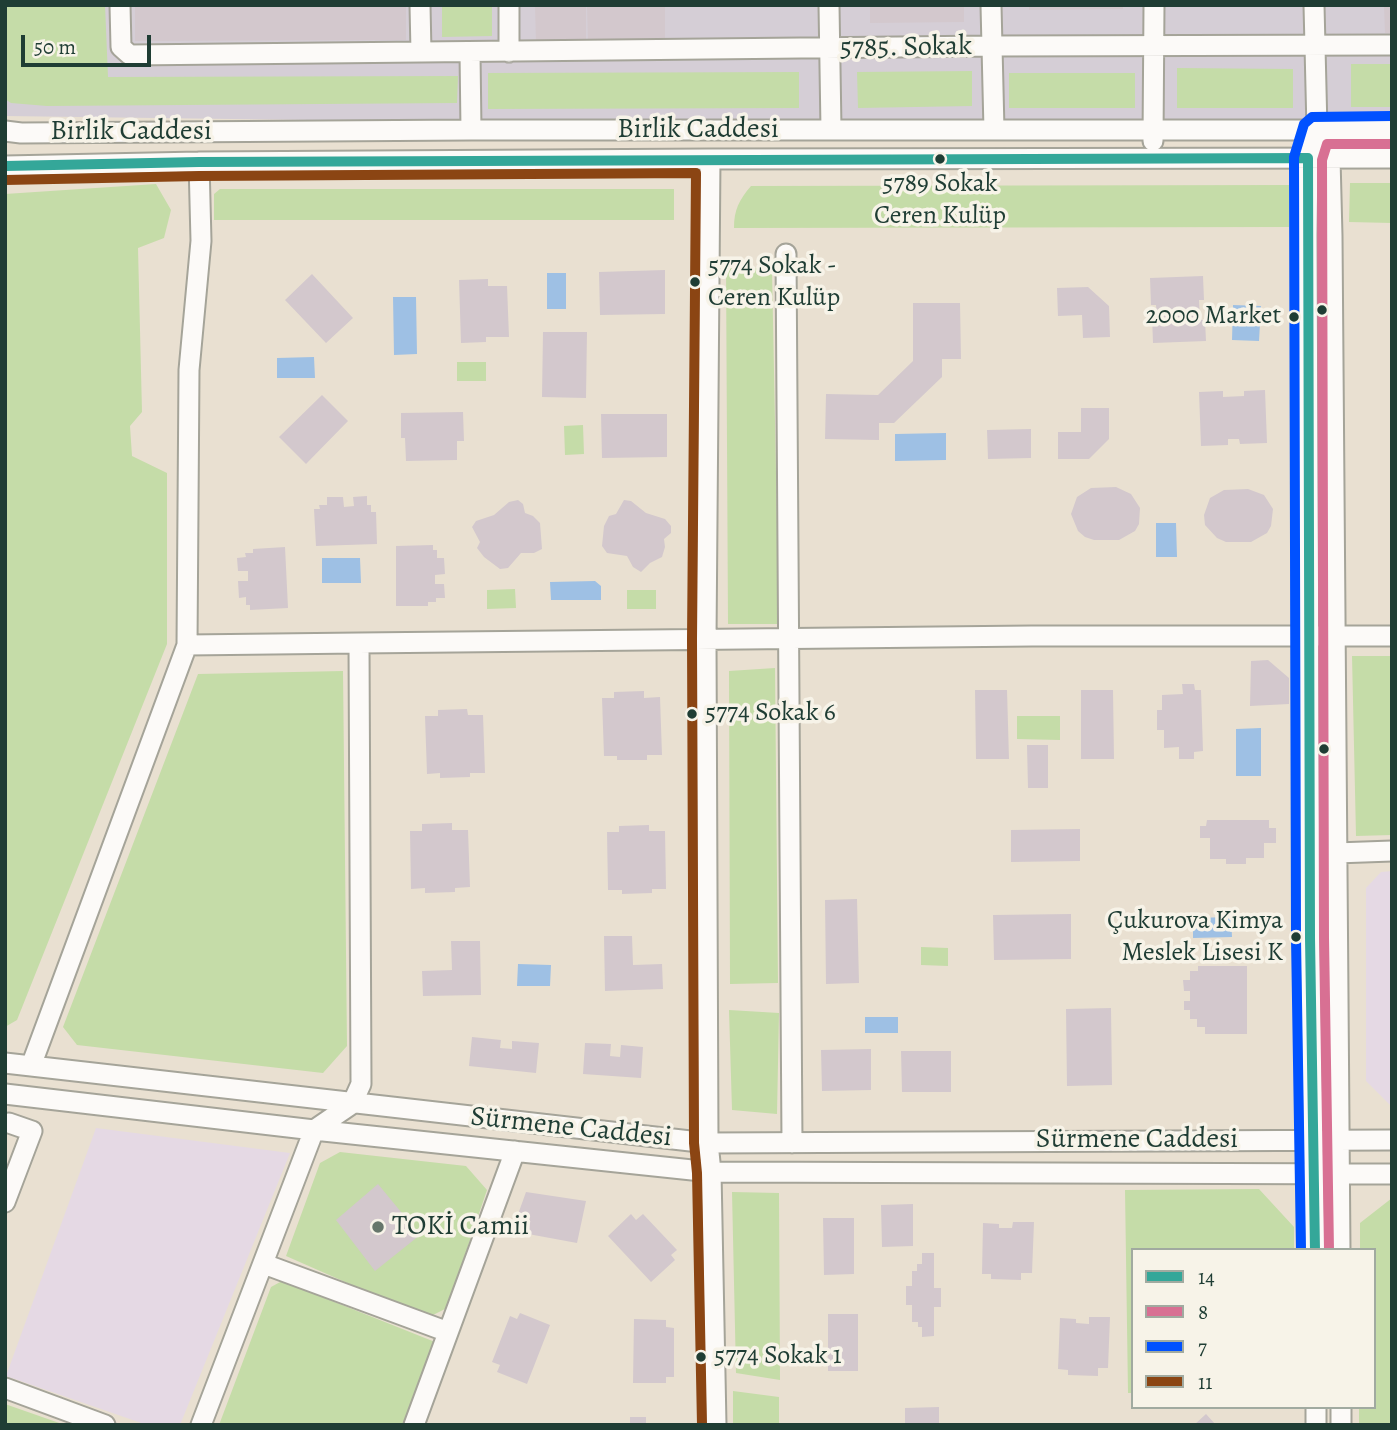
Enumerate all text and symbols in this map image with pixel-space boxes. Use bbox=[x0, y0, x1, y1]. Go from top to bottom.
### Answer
scale bar bbox=[24, 21, 154, 65]
street label: 5785. Sokak bbox=[840, 30, 972, 66]
text: 50 m bbox=[34, 33, 76, 61]
street label: Birlik Caddesi bbox=[617, 113, 779, 147]
street label: Birlik Caddesi bbox=[50, 115, 212, 149]
marker: 5789 Sokak Ceren Kulüp bbox=[933, 152, 947, 166]
place label: 5789 Sokak Ceren Kulüp bbox=[874, 169, 1006, 230]
place label: 5774 Sokak - Ceren Kulüp bbox=[708, 251, 840, 312]
marker: 5774 Sokak - Ceren Kulüp bbox=[688, 275, 702, 289]
place label: 2000 Market bbox=[1145, 301, 1281, 333]
unlabelled marker bbox=[1315, 303, 1329, 317]
marker: 2000 Market bbox=[1287, 310, 1301, 324]
place label: 5774 Sokak 6 bbox=[705, 698, 836, 730]
marker: 5774 Sokak 6 bbox=[685, 707, 699, 721]
unlabelled marker bbox=[1317, 742, 1331, 756]
place label: Çukurova Kimya Meslek Lisesi K bbox=[1107, 906, 1283, 968]
marker: Çukurova Kimya Meslek Lisesi K bbox=[1289, 930, 1303, 944]
street label: Sürmene Caddesi bbox=[469, 1101, 673, 1155]
street label: Sürmene Caddesi bbox=[1036, 1123, 1238, 1157]
place label: TOKİ Camii bbox=[392, 1210, 529, 1244]
marker: TOKİ Camii bbox=[370, 1219, 386, 1235]
legend bbox=[1131, 1248, 1376, 1409]
text: 14 bbox=[1198, 1263, 1215, 1291]
text: 8 bbox=[1198, 1298, 1208, 1326]
text: 7 bbox=[1198, 1333, 1207, 1361]
place label: 5774 Sokak 1 bbox=[714, 1341, 842, 1373]
marker: 5774 Sokak 1 bbox=[694, 1350, 708, 1364]
text: 11 bbox=[1198, 1368, 1212, 1396]

